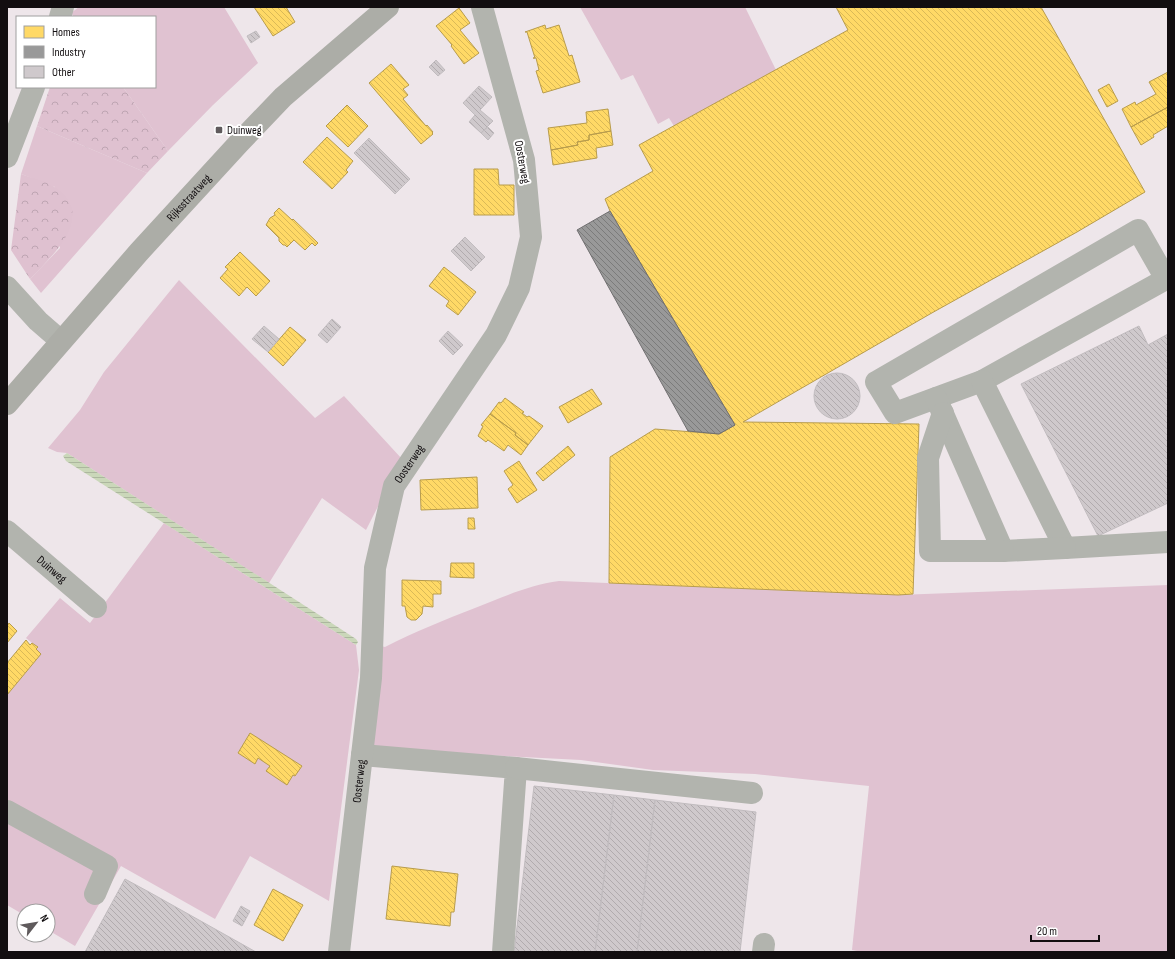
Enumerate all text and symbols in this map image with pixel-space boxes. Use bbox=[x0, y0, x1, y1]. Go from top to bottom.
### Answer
legend bbox=[16, 16, 156, 88]
text: Homes bbox=[52, 25, 80, 40]
text: Industry bbox=[52, 45, 86, 60]
text: Other bbox=[52, 65, 76, 80]
place label: Duinweg bbox=[227, 123, 262, 138]
marker: Duinweg bbox=[214, 125, 224, 135]
street label: Oosterweg bbox=[511, 139, 533, 185]
street label: Rijksstraatweg bbox=[163, 171, 214, 225]
street label: Oosterweg bbox=[391, 441, 428, 486]
street label: Duinweg bbox=[34, 552, 70, 586]
street label: Oosterweg bbox=[349, 758, 369, 804]
north arrow bbox=[16, 903, 56, 943]
text: N bbox=[37, 912, 51, 924]
scale bar bbox=[1031, 917, 1099, 943]
text: 20 m bbox=[1037, 924, 1057, 939]

